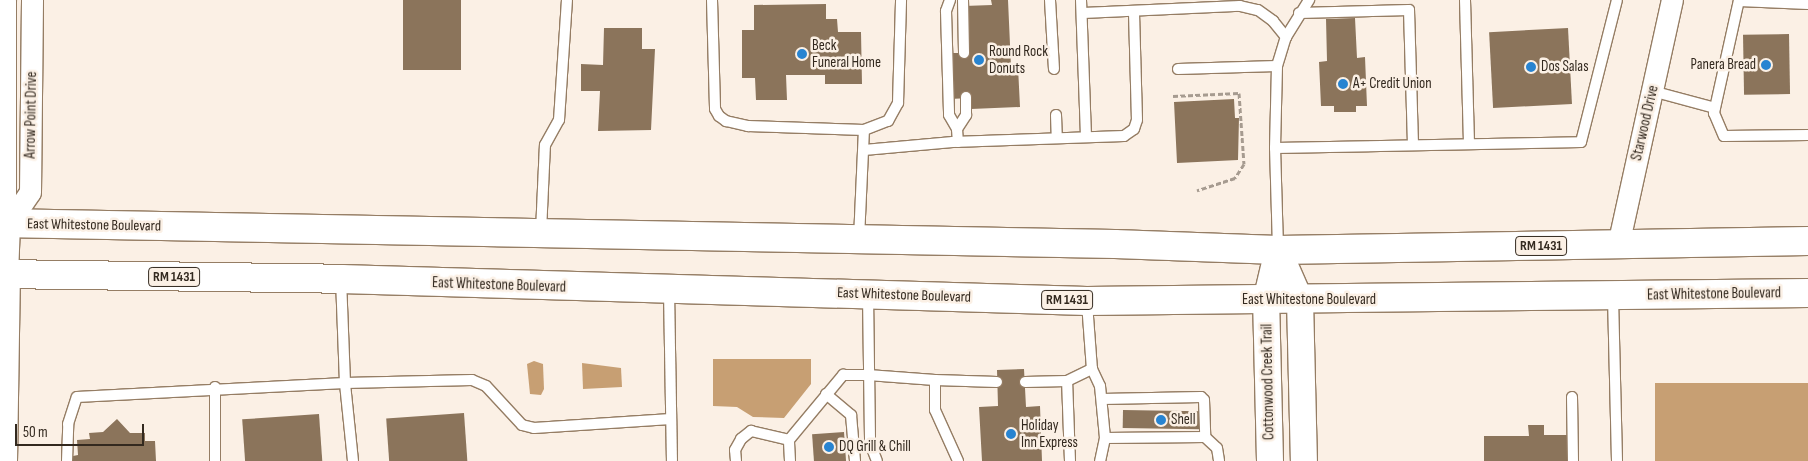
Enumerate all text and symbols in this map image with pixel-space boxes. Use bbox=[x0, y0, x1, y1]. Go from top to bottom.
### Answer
place label: Beck Funeral Home bbox=[812, 36, 881, 71]
place label: Round Rock Donuts bbox=[989, 42, 1048, 77]
marker: Beck Funeral Home bbox=[796, 48, 808, 60]
marker: Round Rock Donuts bbox=[973, 54, 985, 66]
place label: Panera Bread bbox=[1691, 56, 1756, 74]
place label: Dos Salas bbox=[1541, 58, 1589, 76]
marker: Panera Bread bbox=[1760, 59, 1772, 71]
marker: Dos Salas bbox=[1525, 61, 1537, 73]
street label: Arrow Point Drive bbox=[21, 71, 41, 159]
place label: A+ Credit Union bbox=[1353, 75, 1432, 93]
marker: A+ Credit Union bbox=[1337, 78, 1349, 90]
street label: Starwood Drive bbox=[1628, 84, 1662, 162]
street label: East Whitestone Boulevard bbox=[27, 215, 161, 235]
road number: RM 1431 bbox=[1515, 235, 1567, 258]
road number: RM 1431 bbox=[148, 266, 200, 288]
street label: East Whitestone Boulevard bbox=[432, 274, 566, 296]
street label: East Whitestone Boulevard bbox=[837, 284, 971, 306]
street label: East Whitestone Boulevard bbox=[1647, 284, 1781, 304]
road number: RM 1431 bbox=[1041, 288, 1093, 312]
street label: East Whitestone Boulevard bbox=[1242, 291, 1376, 309]
street label: Cottonwood Creek Trail bbox=[1258, 324, 1278, 440]
place label: Shell bbox=[1171, 411, 1195, 429]
scale bar bbox=[18, 414, 146, 446]
marker: Shell bbox=[1155, 414, 1167, 426]
place label: Holiday Inn Express bbox=[1021, 416, 1078, 451]
text: 50 m bbox=[23, 423, 48, 442]
marker: Holiday Inn Express bbox=[1005, 428, 1017, 440]
place label: DQ Grill & Chill bbox=[839, 438, 911, 456]
marker: DQ Grill & Chill bbox=[823, 441, 835, 453]

